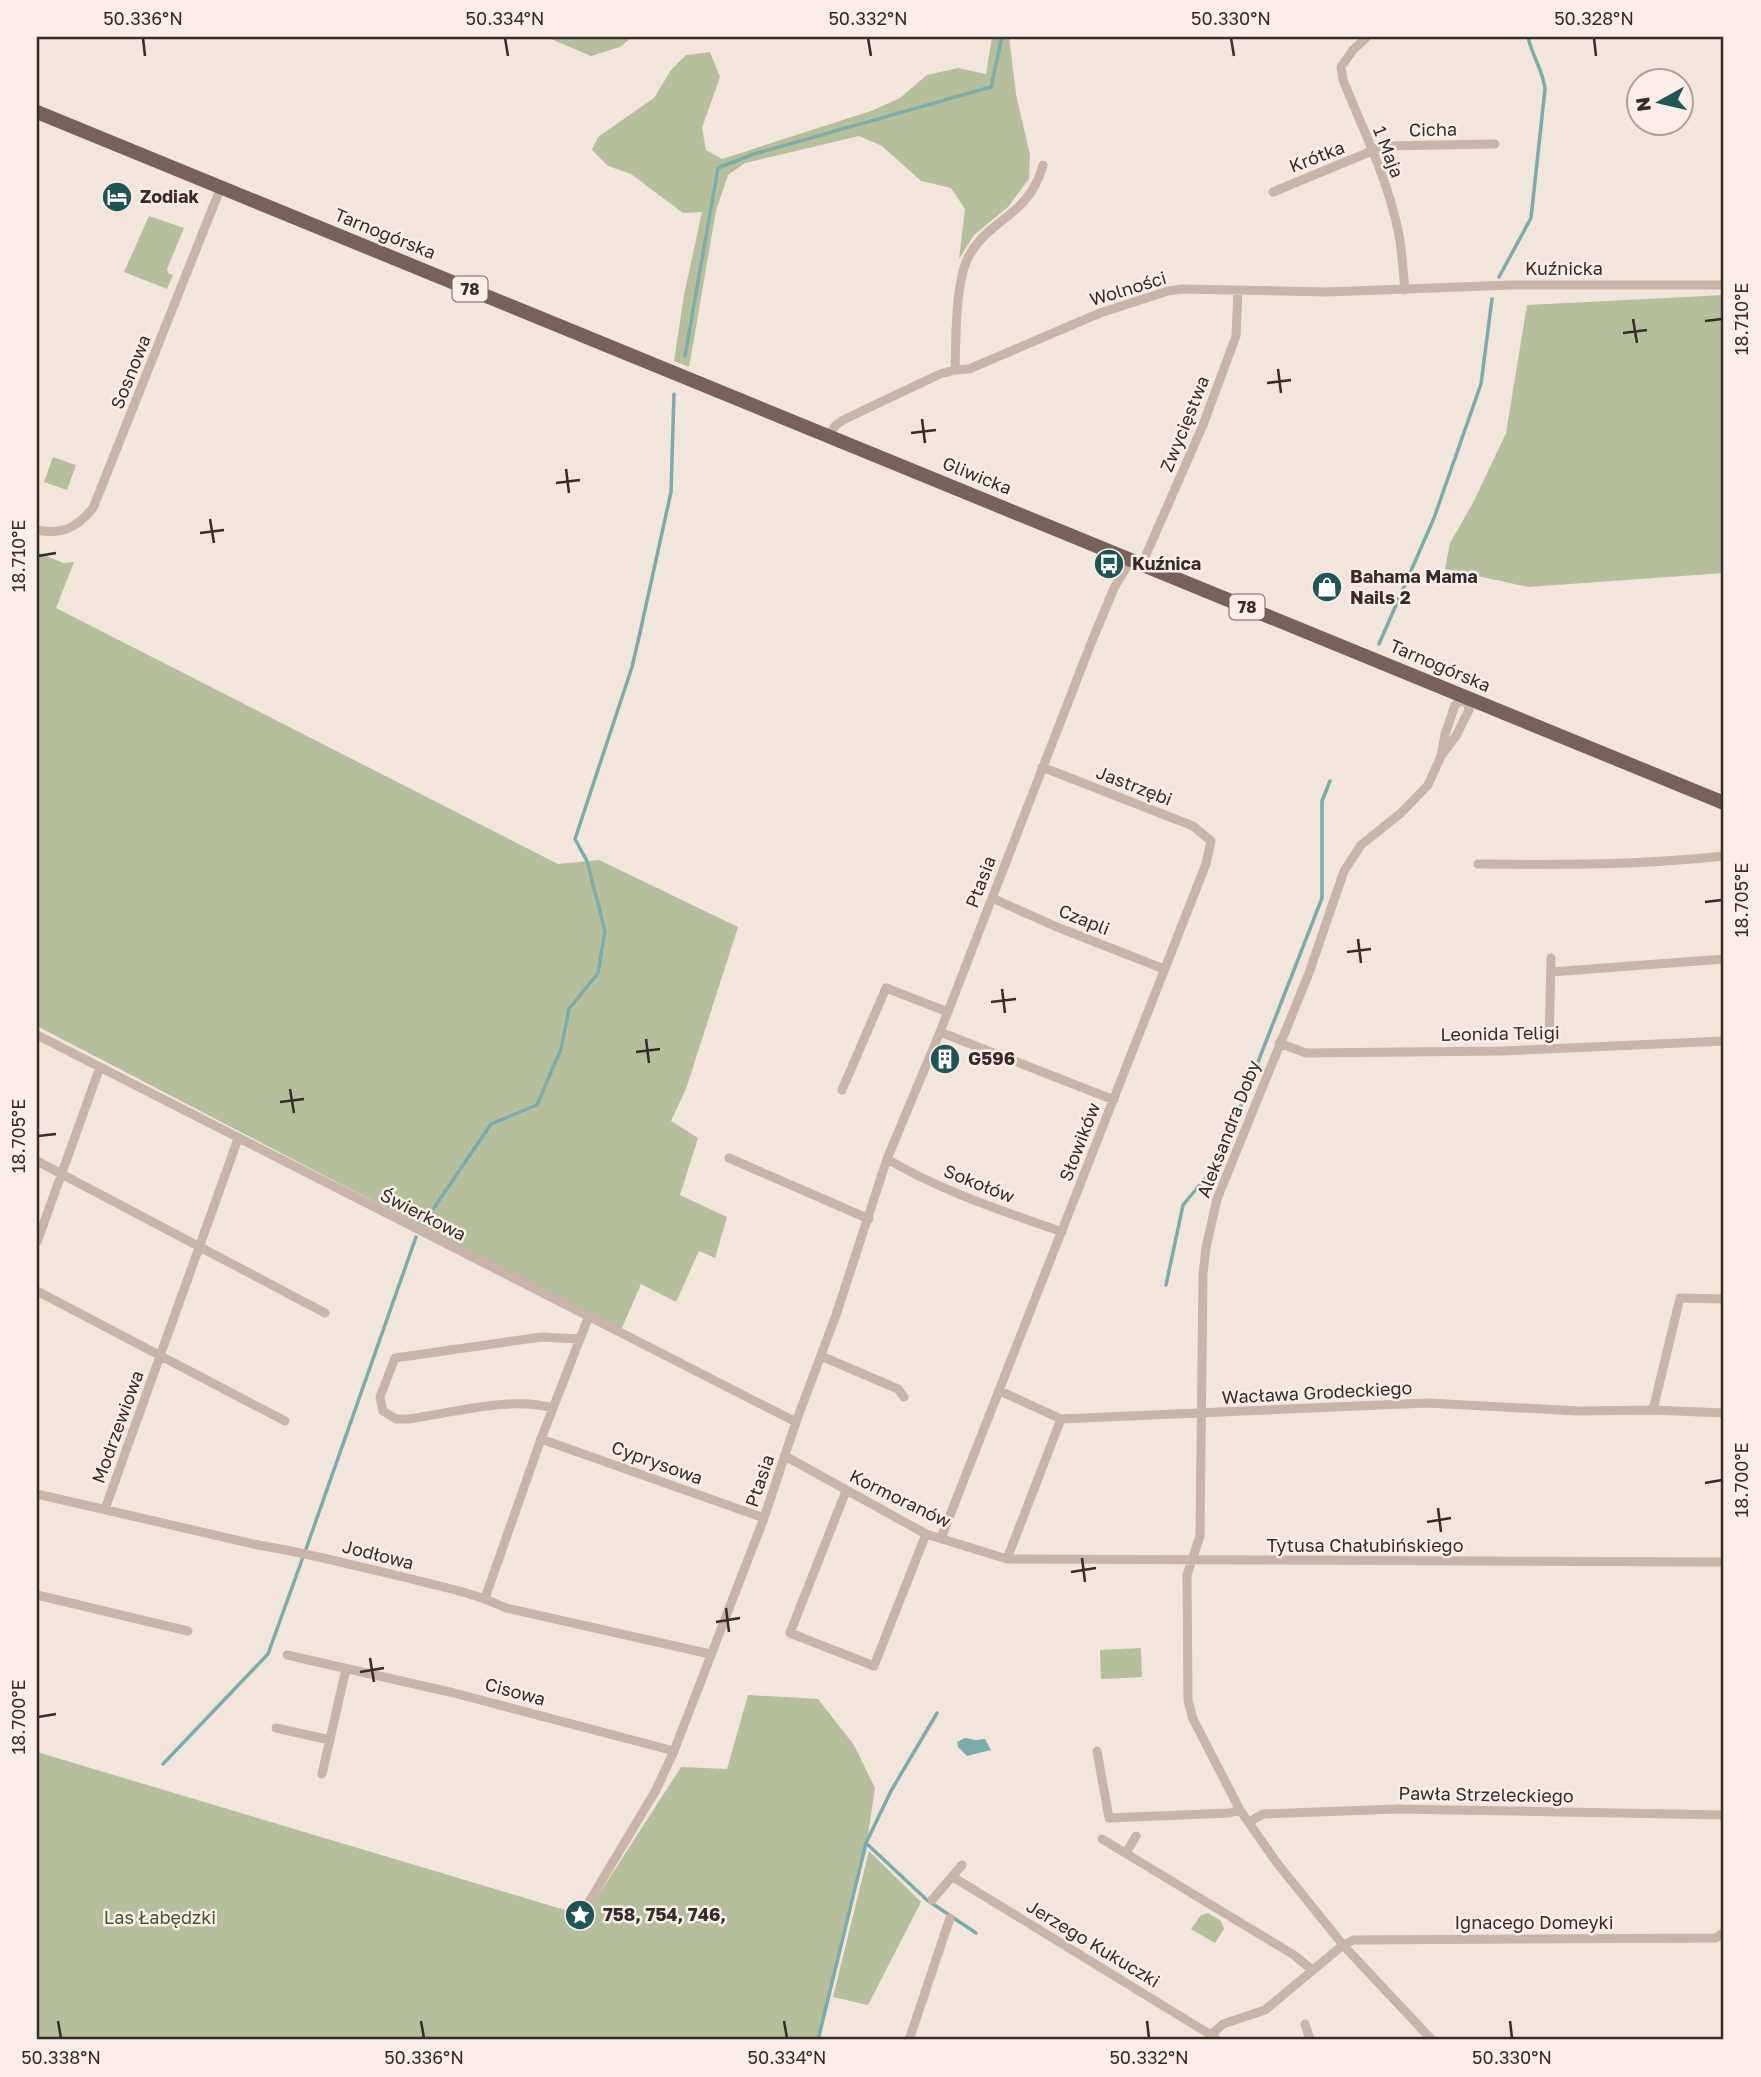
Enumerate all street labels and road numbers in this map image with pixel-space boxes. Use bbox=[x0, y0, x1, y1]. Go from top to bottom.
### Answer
street label: Cicha bbox=[1409, 118, 1457, 140]
street label: 1 Maja bbox=[1369, 123, 1409, 181]
street label: Krótka bbox=[1286, 136, 1347, 177]
street label: Tarnogórska bbox=[332, 203, 439, 263]
street label: Kuźnicka bbox=[1525, 257, 1603, 279]
street label: Wolności bbox=[1087, 266, 1169, 310]
road number: 78 bbox=[452, 276, 488, 302]
street label: Sosnowa bbox=[105, 331, 155, 412]
street label: Zwycięstwa bbox=[1155, 372, 1213, 475]
street label: Gliwicka bbox=[940, 451, 1015, 499]
road number: 78 bbox=[1230, 594, 1264, 620]
street label: Tarnogórska bbox=[1387, 634, 1494, 696]
street label: Jastrzębi bbox=[1093, 761, 1175, 810]
street label: Ptasia bbox=[960, 853, 1000, 911]
street label: Czapli bbox=[1056, 899, 1113, 939]
street label: Leonida Teligi bbox=[1440, 1021, 1560, 1045]
street label: Aleksandra Doby bbox=[1192, 1057, 1264, 1200]
street label: Słowików bbox=[1054, 1099, 1104, 1184]
street label: Sokołów bbox=[941, 1159, 1018, 1207]
street label: Świerkowa bbox=[377, 1183, 470, 1245]
street label: Modrzewiowa bbox=[86, 1367, 148, 1486]
street label: Wacława Grodeckiego bbox=[1221, 1376, 1413, 1408]
street label: Cyprysowa bbox=[609, 1435, 706, 1489]
street label: Ptasia bbox=[740, 1452, 778, 1510]
street label: Kormoranów bbox=[846, 1464, 955, 1532]
street label: Tytusa Chałubińskiego bbox=[1267, 1534, 1463, 1556]
street label: Jodłowa bbox=[340, 1535, 416, 1574]
street label: Cisowa bbox=[483, 1672, 548, 1710]
street label: Pawła Strzeleckiego bbox=[1398, 1781, 1574, 1807]
street label: Jerzego Kukuczki bbox=[1023, 1895, 1164, 1992]
street label: Ignacego Domeyki bbox=[1454, 1911, 1614, 1933]

